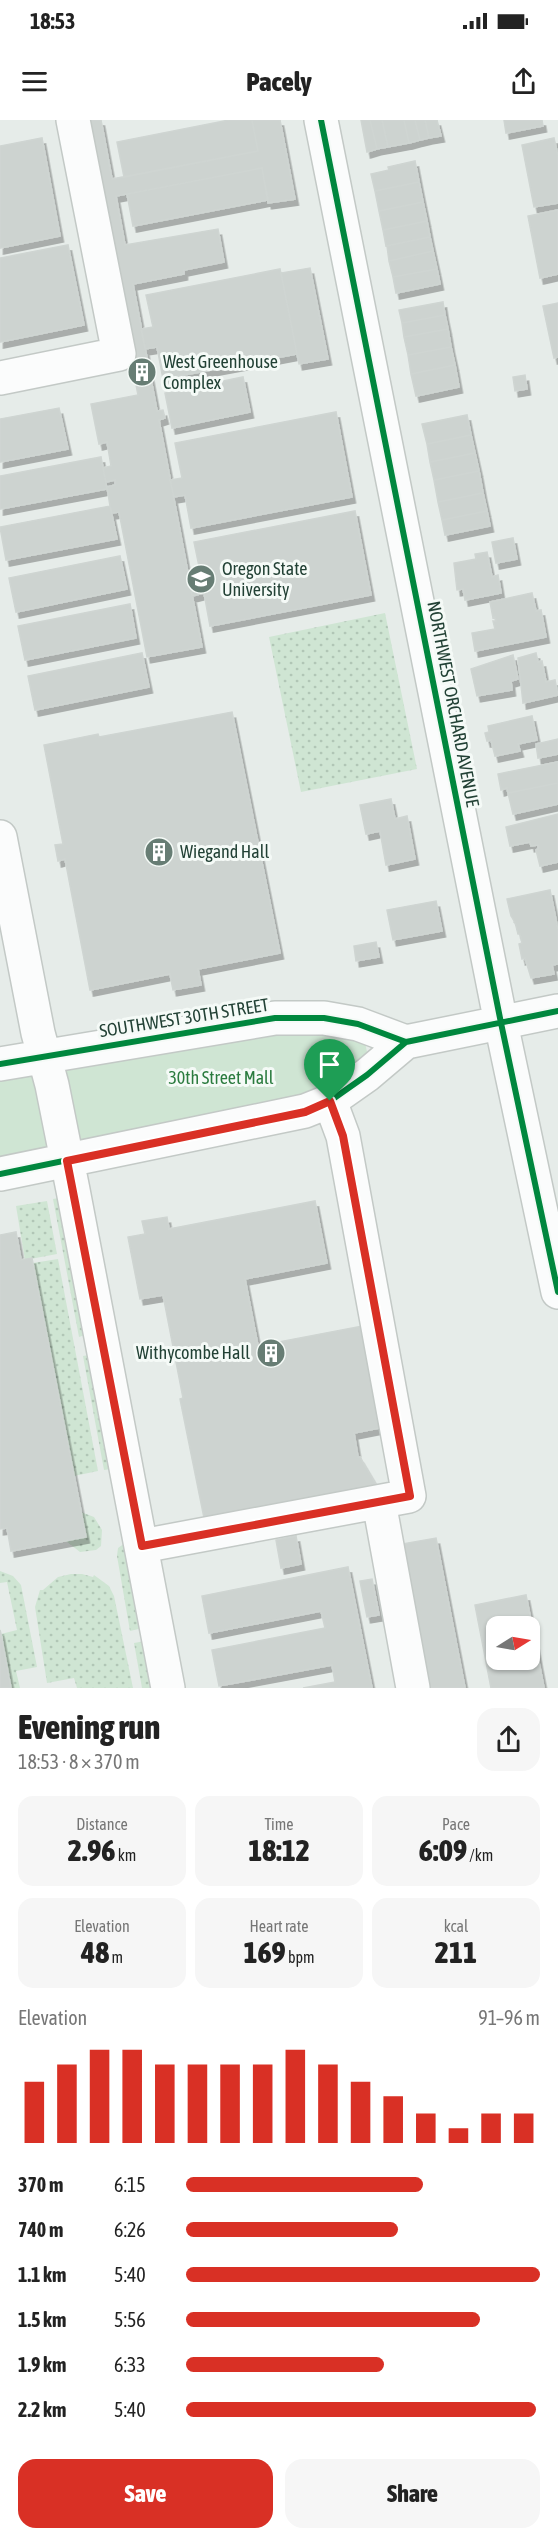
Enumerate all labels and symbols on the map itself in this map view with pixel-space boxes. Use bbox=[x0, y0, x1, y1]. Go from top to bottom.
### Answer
place label: West Greenhouse Complex bbox=[163, 351, 278, 393]
building icon: West Greenhouse Complex bbox=[126, 356, 158, 388]
place label: Oregon State University bbox=[222, 558, 307, 600]
school or university icon: Oregon State University bbox=[185, 563, 217, 595]
street label: NORTHWEST ORCHARD AVENUE bbox=[423, 599, 484, 809]
building icon: Wiegand Hall bbox=[143, 836, 175, 868]
place label: Wiegand Hall bbox=[180, 841, 269, 862]
street label: SOUTHWEST 30TH STREET bbox=[98, 994, 270, 1041]
pin bbox=[304, 1039, 355, 1101]
park label: 30th Street Mall bbox=[168, 1067, 274, 1088]
building icon: Withycombe Hall bbox=[255, 1337, 287, 1369]
place label: Withycombe Hall bbox=[136, 1342, 250, 1363]
north arrow bbox=[486, 1616, 540, 1670]

